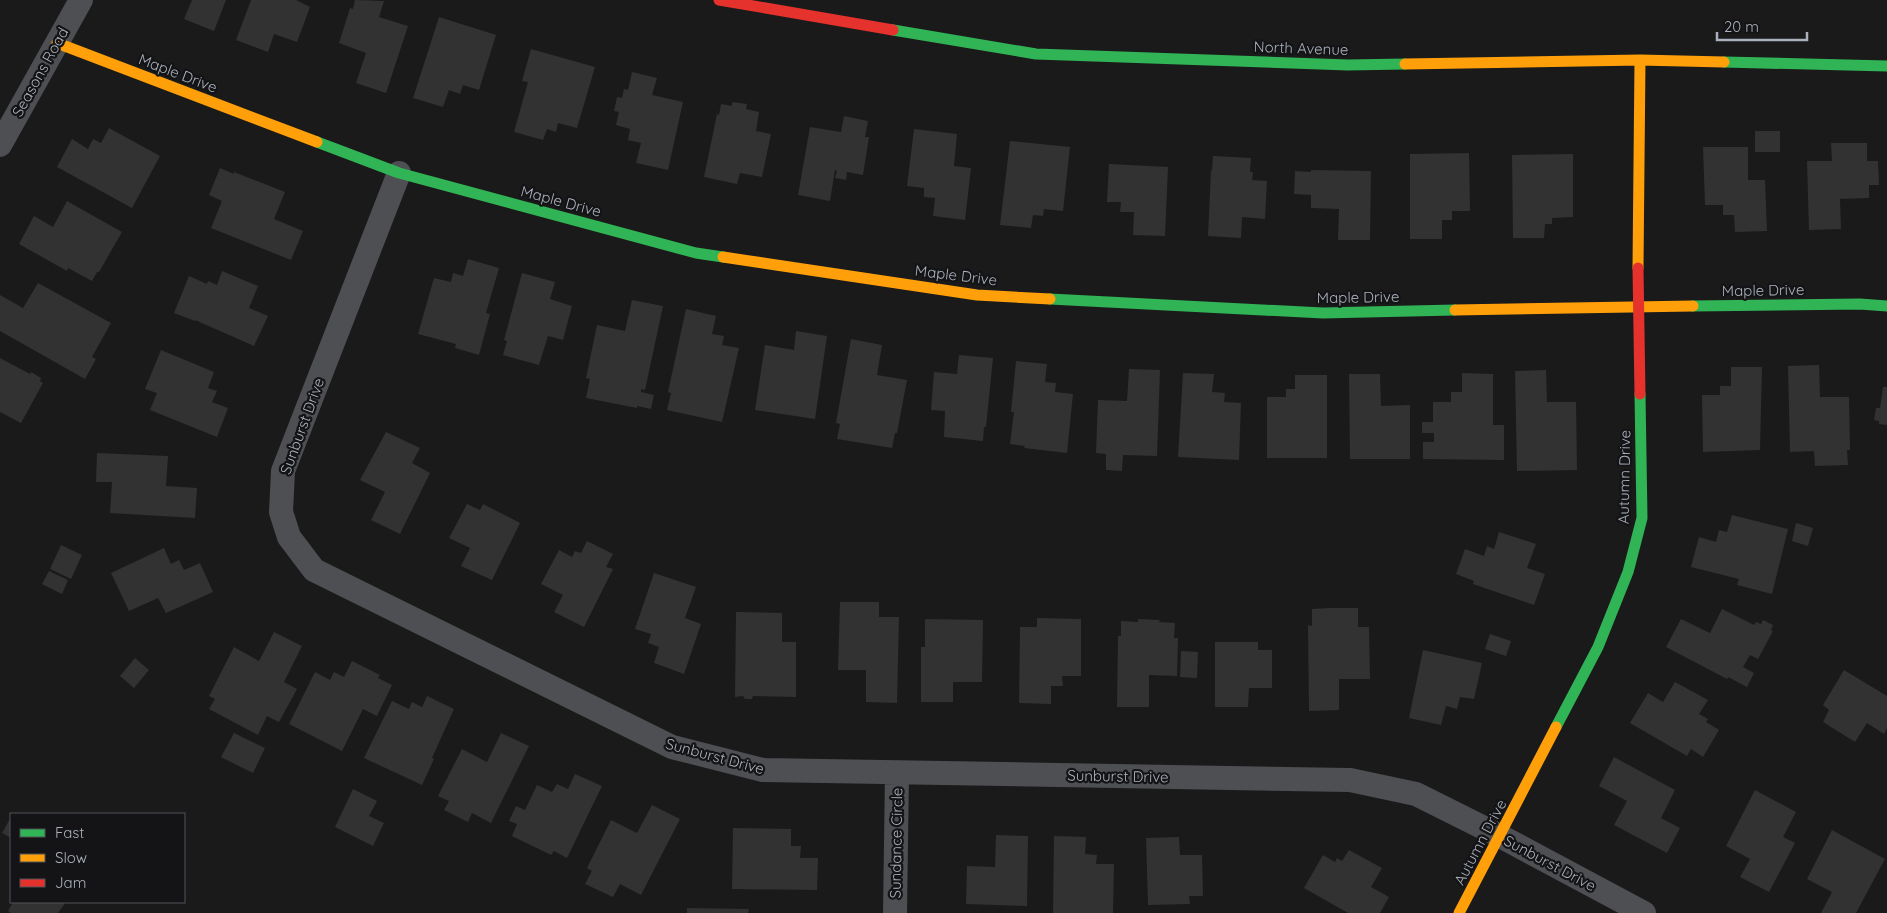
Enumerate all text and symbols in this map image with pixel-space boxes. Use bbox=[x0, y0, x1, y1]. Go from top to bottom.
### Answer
scale bar bbox=[1717, 10, 1807, 42]
text: 20 m bbox=[1724, 17, 1759, 36]
street label: Seasons Road bbox=[8, 24, 72, 120]
street label: North Avenue bbox=[1253, 37, 1349, 59]
street label: Maple Drive bbox=[136, 49, 220, 97]
street label: Maple Drive bbox=[519, 181, 603, 221]
street label: Maple Drive bbox=[914, 261, 998, 289]
street label: Maple Drive bbox=[1722, 280, 1804, 300]
street label: Maple Drive bbox=[1317, 287, 1399, 307]
street label: Sunburst Drive bbox=[276, 375, 328, 477]
street label: Autumn Drive bbox=[1614, 430, 1634, 524]
street label: Sunburst Drive bbox=[664, 734, 766, 778]
street label: Sunburst Drive bbox=[1067, 766, 1169, 786]
street label: Sundance Circle bbox=[886, 787, 906, 899]
street label: Autumn Drive bbox=[1449, 796, 1511, 888]
legend bbox=[10, 813, 185, 903]
text: Fast bbox=[55, 823, 84, 842]
street label: Sunburst Drive bbox=[1501, 831, 1599, 895]
text: Slow bbox=[55, 848, 87, 867]
text: Jam bbox=[55, 873, 86, 892]

